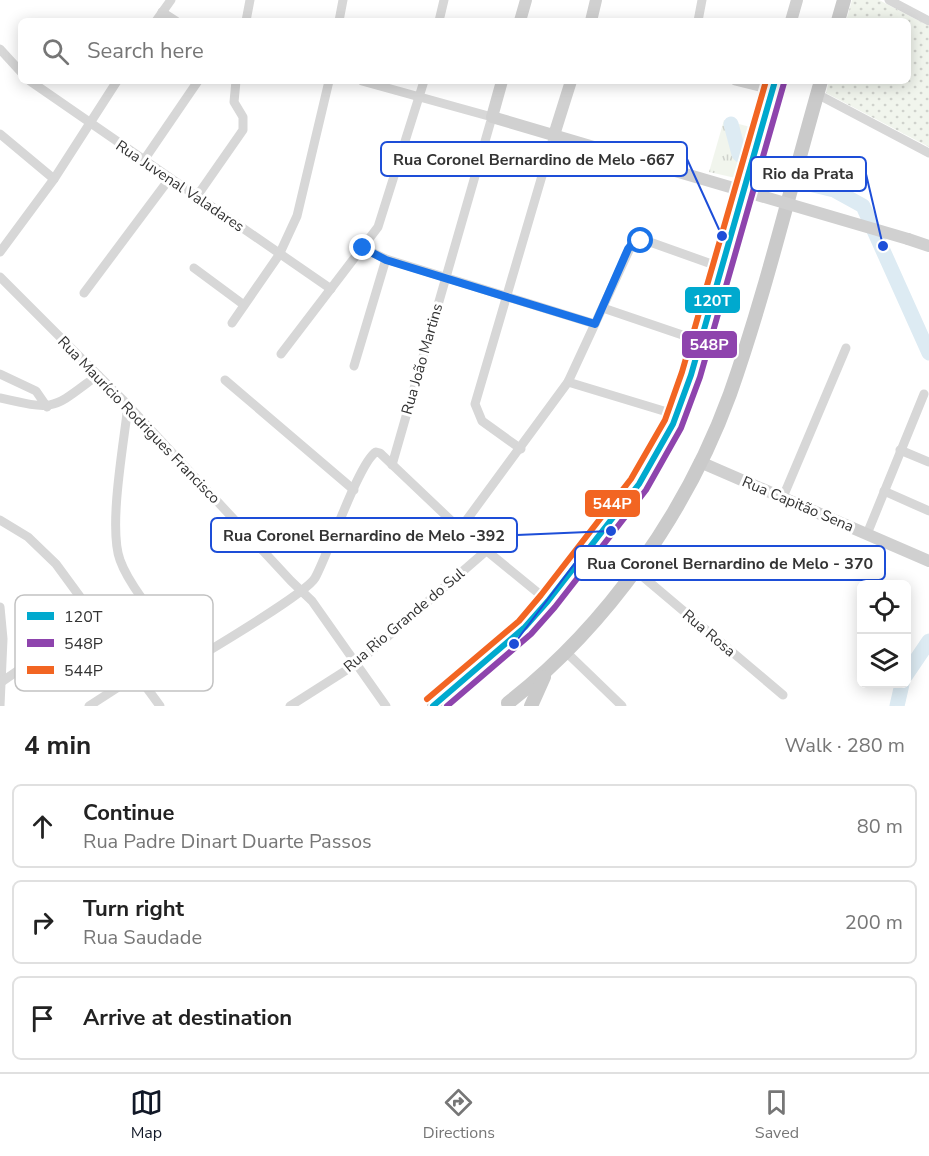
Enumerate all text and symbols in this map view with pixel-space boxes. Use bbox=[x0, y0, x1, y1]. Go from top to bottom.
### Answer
search box bbox=[18, 18, 911, 84]
icon: search bbox=[39, 35, 72, 68]
text: Search here bbox=[87, 36, 204, 66]
street label: Rua Juvenal Valadares bbox=[112, 136, 248, 236]
callout: Rua Coronel Bernardino de Melo -667 bbox=[381, 142, 687, 176]
text: Rua Coronel Bernardino de Melo -667 bbox=[393, 149, 675, 171]
callout: Rio da Prata bbox=[751, 157, 866, 191]
text: Rio da Prata bbox=[762, 163, 854, 185]
route start bbox=[627, 227, 653, 253]
route end bbox=[349, 234, 375, 260]
line badge: 120T bbox=[684, 286, 741, 314]
text: 120T bbox=[693, 290, 731, 312]
street label: Rua João Martins bbox=[397, 301, 447, 417]
line badge: 548P bbox=[681, 330, 738, 359]
street label: Rua Maurício Rodrigues Francisco bbox=[53, 332, 225, 508]
text: 548P bbox=[689, 334, 729, 356]
street label: Rua Capitão Sena bbox=[739, 471, 857, 537]
line badge: 544P bbox=[584, 489, 641, 518]
text: 544P bbox=[592, 493, 632, 515]
callout: Rua Coronel Bernardino de Melo -392 bbox=[211, 518, 517, 552]
text: Rua Coronel Bernardino de Melo -392 bbox=[223, 525, 505, 547]
callout: Rua Coronel Bernardino de Melo - 370 bbox=[575, 546, 885, 580]
text: Rua Coronel Bernardino de Melo - 370 bbox=[587, 553, 873, 575]
street label: Rua Rio Grande do Sul bbox=[339, 563, 469, 677]
map controls bbox=[857, 580, 911, 688]
button: locate bbox=[857, 580, 911, 634]
legend bbox=[15, 595, 213, 691]
street label: Rua Rosa bbox=[678, 605, 740, 661]
text: 120T bbox=[64, 606, 103, 628]
text: 548P bbox=[64, 633, 103, 655]
button: layers bbox=[857, 634, 911, 688]
text: 544P bbox=[64, 660, 103, 682]
text: 4 min bbox=[24, 728, 91, 763]
text: Walk · 280 m bbox=[785, 732, 905, 759]
text: Continue bbox=[83, 798, 174, 828]
icon: ahead bbox=[26, 810, 59, 843]
text: 80 m bbox=[857, 813, 903, 840]
text: Rua Padre Dinart Duarte Passos bbox=[83, 828, 372, 855]
text: Turn right bbox=[83, 894, 184, 924]
icon: right bbox=[26, 906, 59, 939]
text: 200 m bbox=[845, 909, 903, 936]
text: Rua Saudade bbox=[83, 924, 202, 951]
icon: arrive bbox=[26, 1002, 59, 1035]
text: Arrive at destination bbox=[83, 1003, 292, 1033]
tab: Map bbox=[130, 1086, 163, 1144]
tab: Directions bbox=[423, 1086, 495, 1144]
tab: Saved bbox=[755, 1086, 799, 1144]

